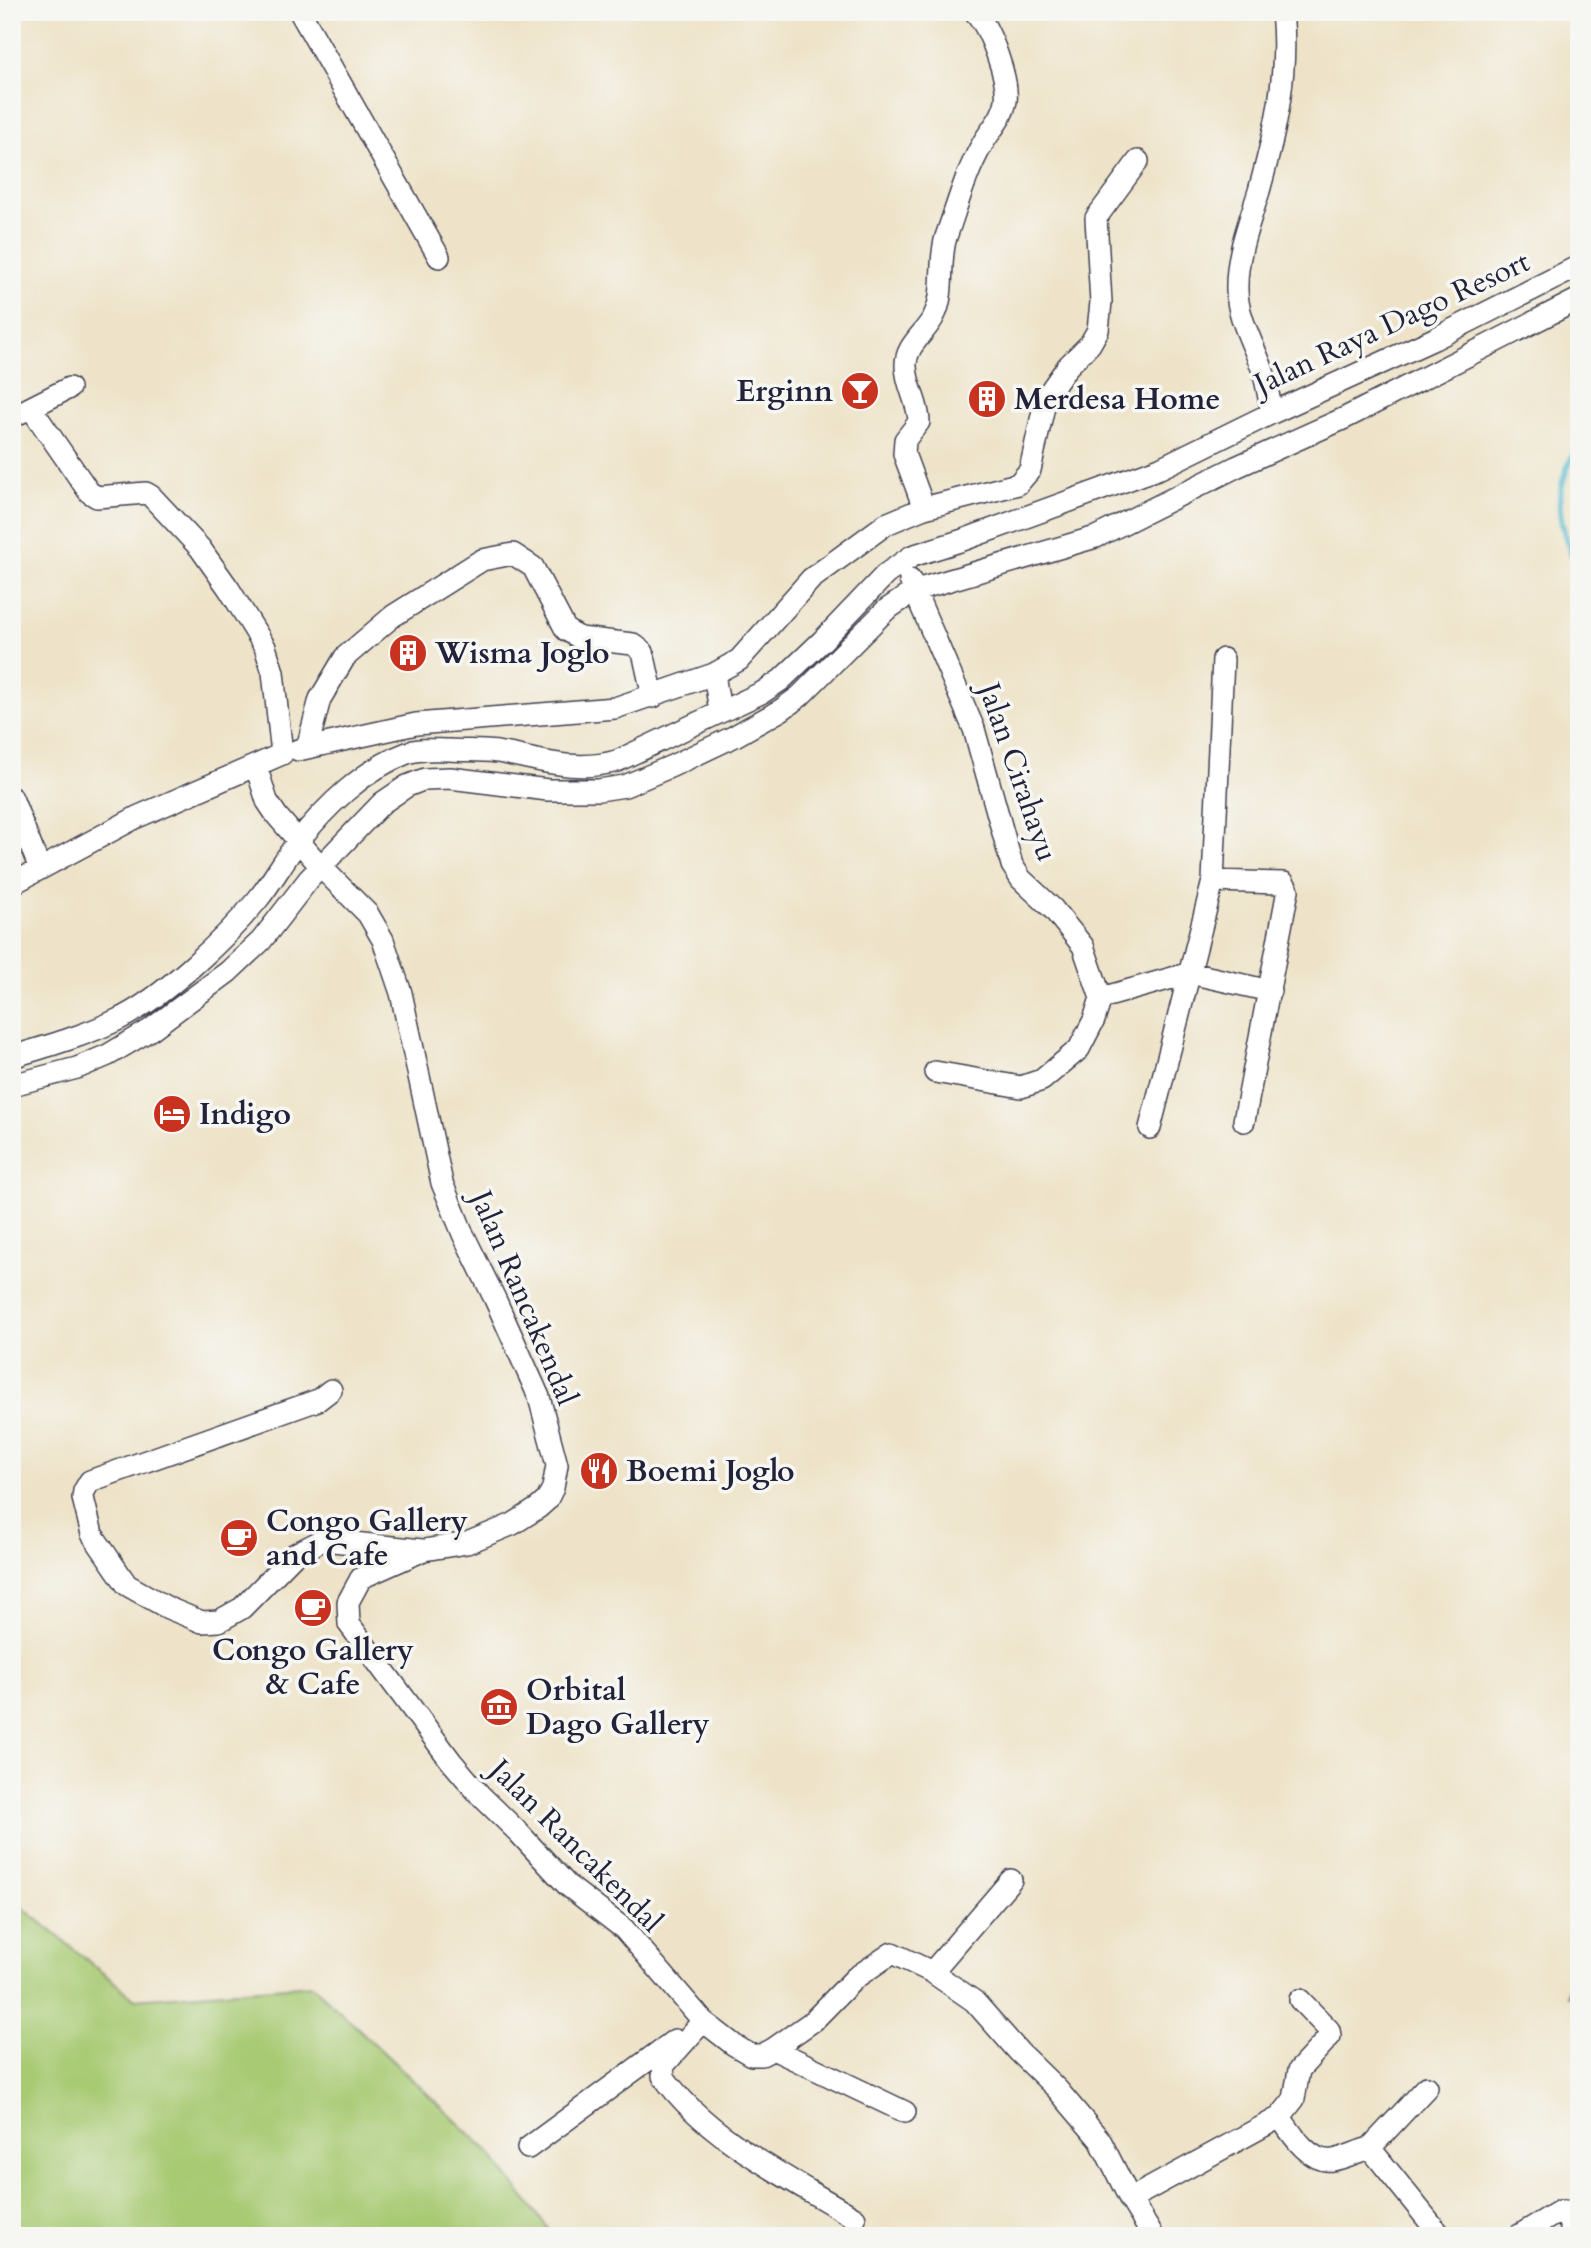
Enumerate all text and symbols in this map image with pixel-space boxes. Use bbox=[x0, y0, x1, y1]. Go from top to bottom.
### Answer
street label: Jalan Raya Dago Resort bbox=[1244, 241, 1537, 406]
bar icon: Erginn bbox=[839, 370, 881, 412]
place label: Erginn bbox=[736, 371, 833, 412]
building icon: Merdesa Home bbox=[966, 378, 1008, 420]
place label: Merdesa Home bbox=[1014, 379, 1220, 420]
building icon: Wisma Joglo bbox=[387, 632, 429, 674]
place label: Wisma Joglo bbox=[434, 633, 610, 674]
street label: Jalan Cirahayu bbox=[967, 674, 1068, 867]
hotel icon: Indigo bbox=[151, 1093, 193, 1135]
place label: Indigo bbox=[199, 1094, 291, 1135]
street label: Jalan Rancakendal bbox=[459, 1181, 588, 1412]
restaurant icon: Boemi Joglo bbox=[578, 1450, 620, 1492]
place label: Boemi Joglo bbox=[626, 1451, 795, 1492]
place label: Congo Gallery and Cafe bbox=[266, 1501, 468, 1576]
cafe icon: Congo Gallery and Cafe bbox=[218, 1517, 260, 1559]
cafe icon: Congo Gallery & Cafe bbox=[292, 1587, 334, 1629]
place label: Congo Gallery & Cafe bbox=[212, 1630, 414, 1705]
place label: Orbital Dago Gallery bbox=[526, 1670, 710, 1745]
museum icon: Orbital Dago Gallery bbox=[478, 1686, 520, 1728]
street label: Jalan Rancakendal bbox=[478, 1748, 672, 1942]

